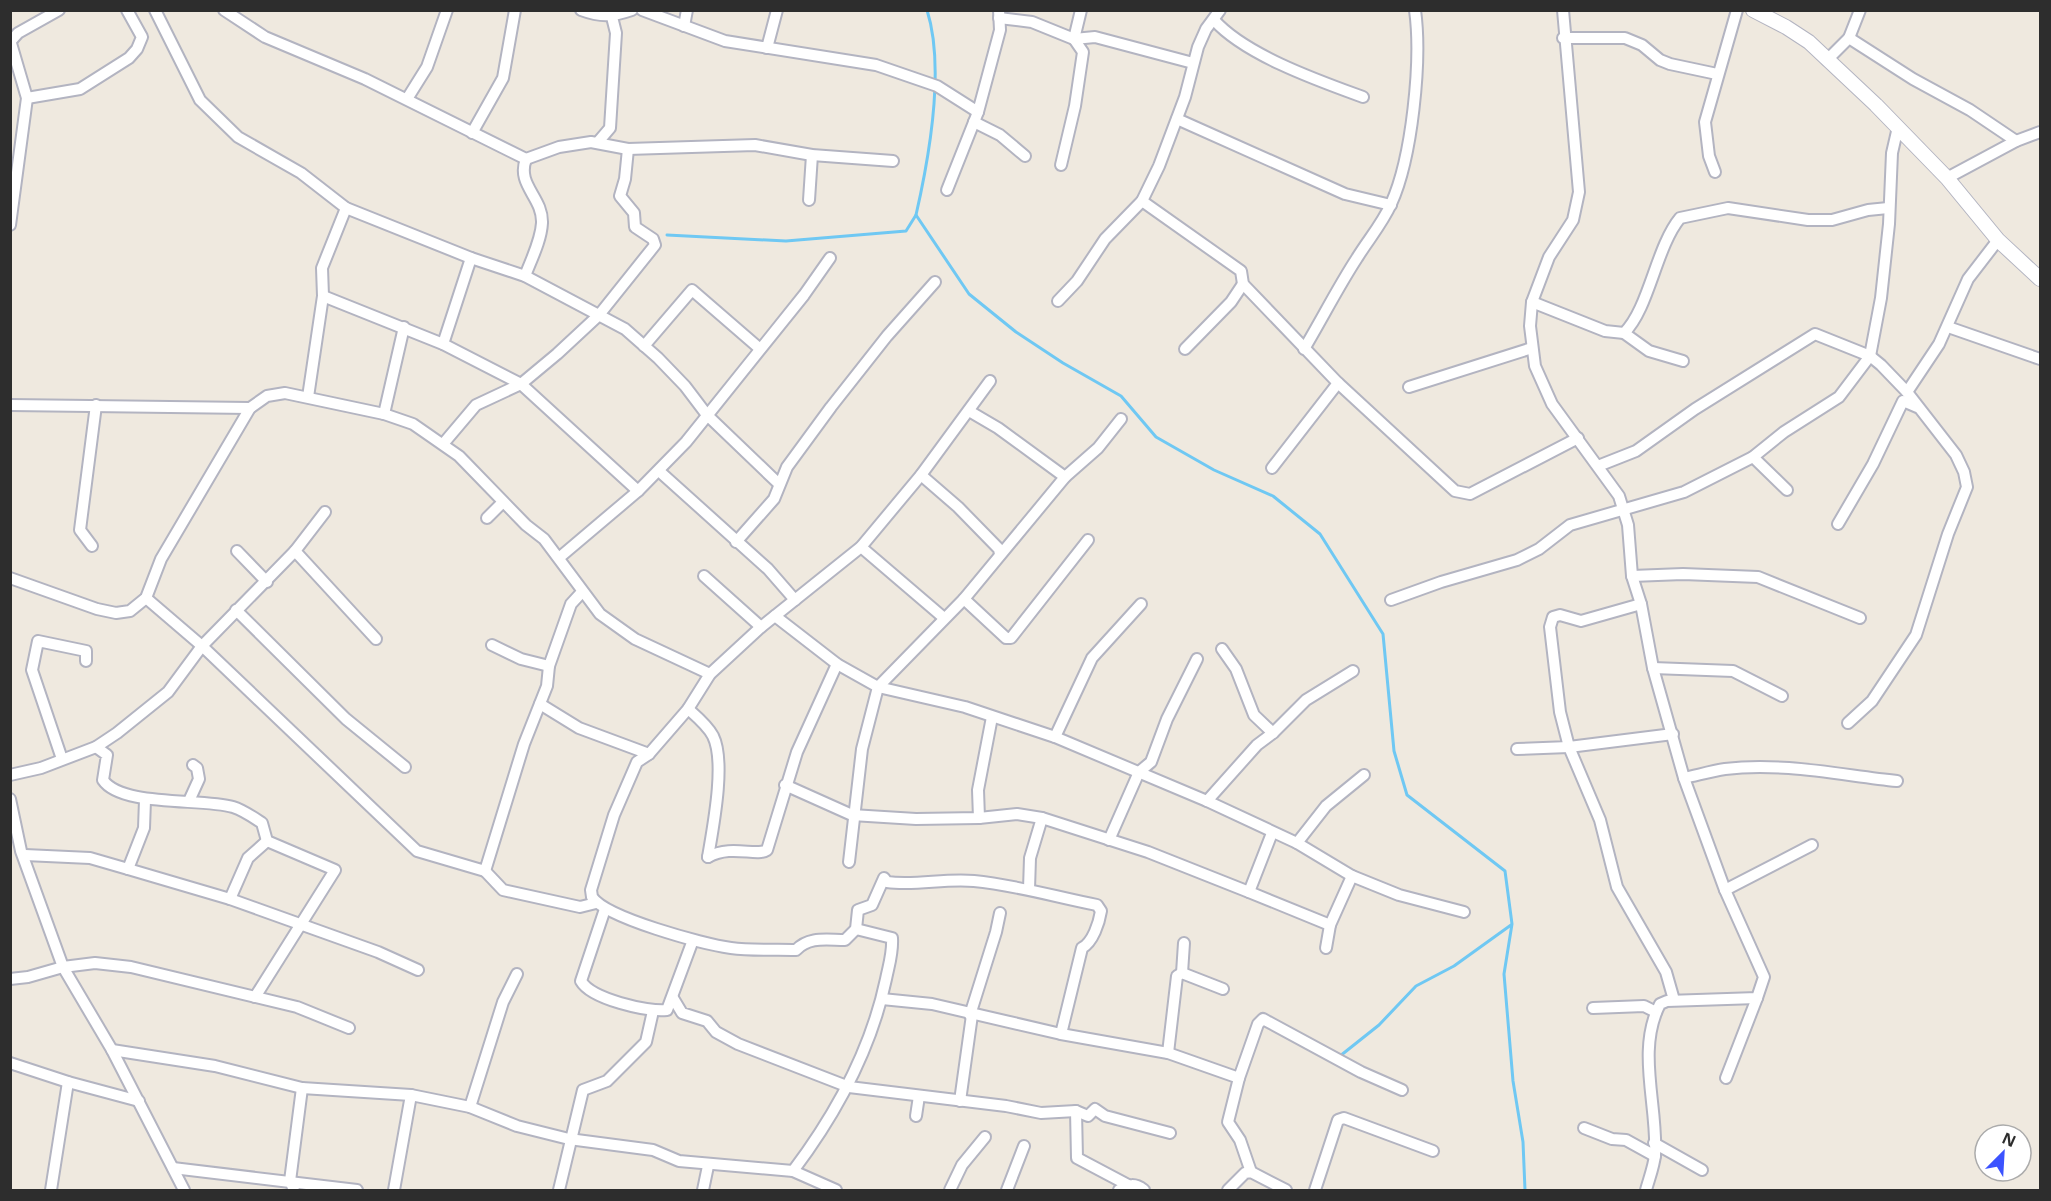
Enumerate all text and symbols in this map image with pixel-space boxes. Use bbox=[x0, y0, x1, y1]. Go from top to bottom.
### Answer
north arrow bbox=[1973, 1123, 2033, 1183]
text: N bbox=[1999, 1127, 2020, 1152]

